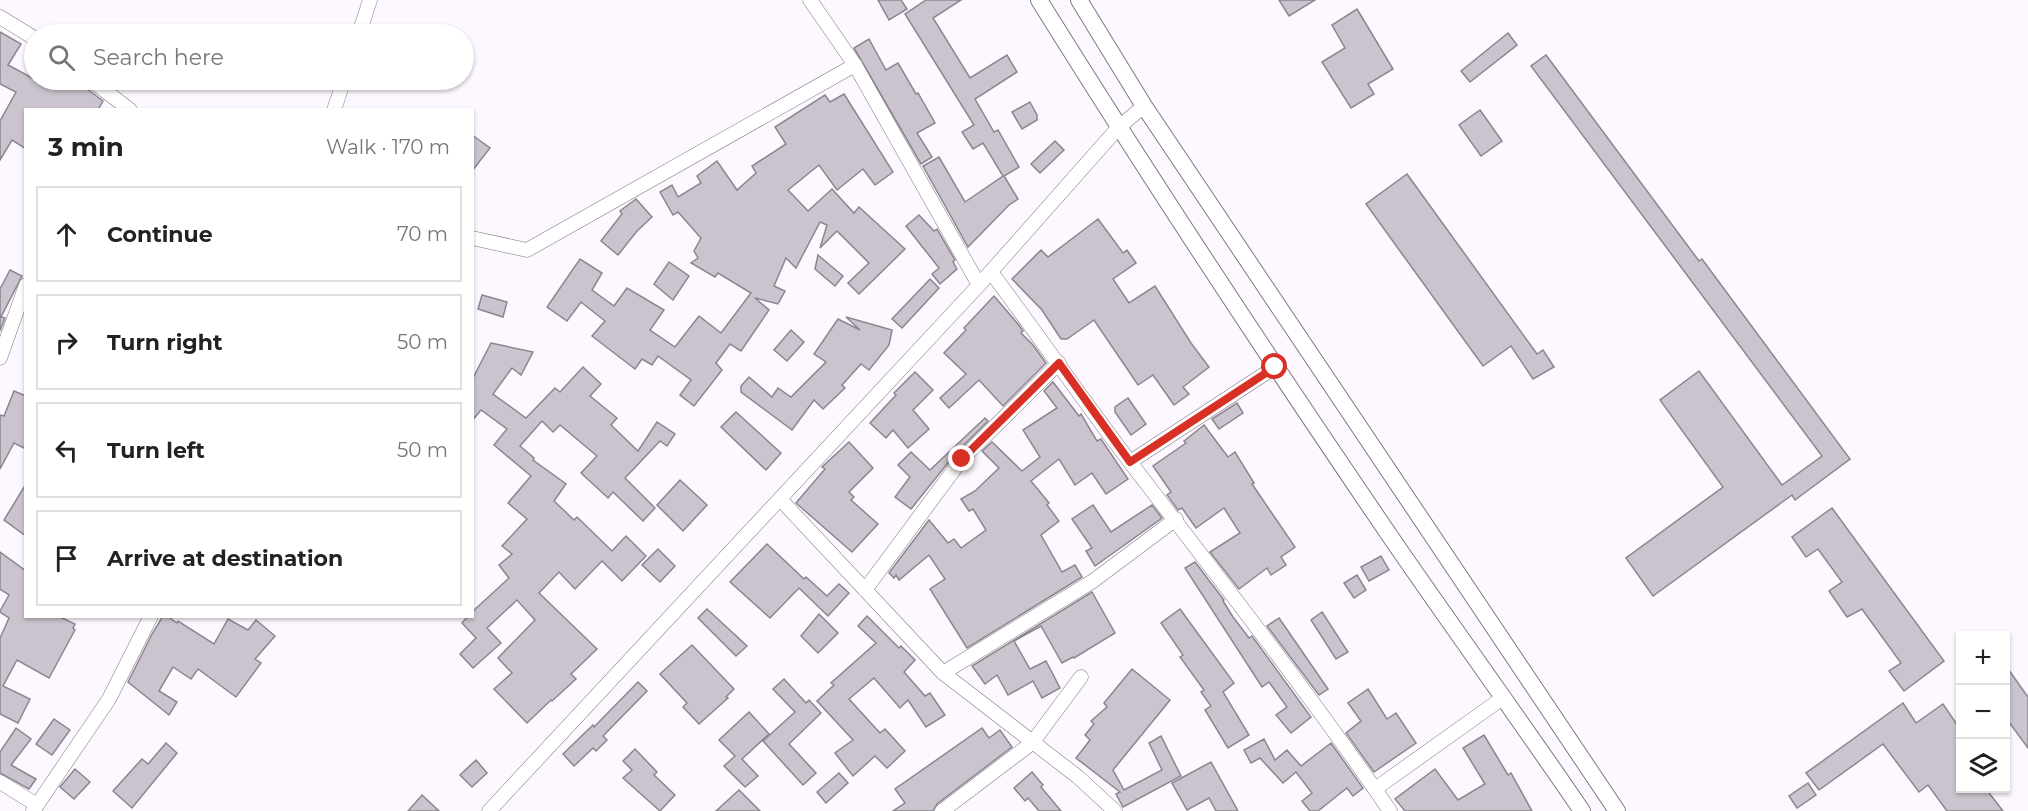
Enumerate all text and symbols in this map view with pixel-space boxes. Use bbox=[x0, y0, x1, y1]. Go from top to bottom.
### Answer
search box bbox=[24, 24, 474, 90]
icon: search bbox=[45, 41, 78, 74]
text: Search here bbox=[93, 44, 224, 71]
text: 3 min bbox=[48, 131, 124, 163]
text: Walk · 170 m bbox=[326, 135, 450, 159]
icon: ahead bbox=[50, 218, 83, 251]
text: Continue bbox=[107, 221, 213, 248]
text: 70 m bbox=[397, 222, 448, 246]
icon: right bbox=[50, 326, 83, 359]
text: Turn right bbox=[107, 329, 222, 356]
text: 50 m bbox=[397, 330, 448, 354]
route start bbox=[1261, 353, 1287, 379]
icon: left bbox=[50, 434, 83, 467]
text: Turn left bbox=[107, 437, 205, 464]
text: 50 m bbox=[397, 438, 448, 462]
route end bbox=[948, 445, 974, 471]
icon: arrive bbox=[50, 542, 83, 575]
text: Arrive at destination bbox=[107, 545, 343, 572]
map controls bbox=[1956, 631, 2010, 793]
button: + bbox=[1956, 631, 2010, 685]
button: − bbox=[1956, 685, 2010, 739]
button: layers bbox=[1956, 739, 2010, 793]

